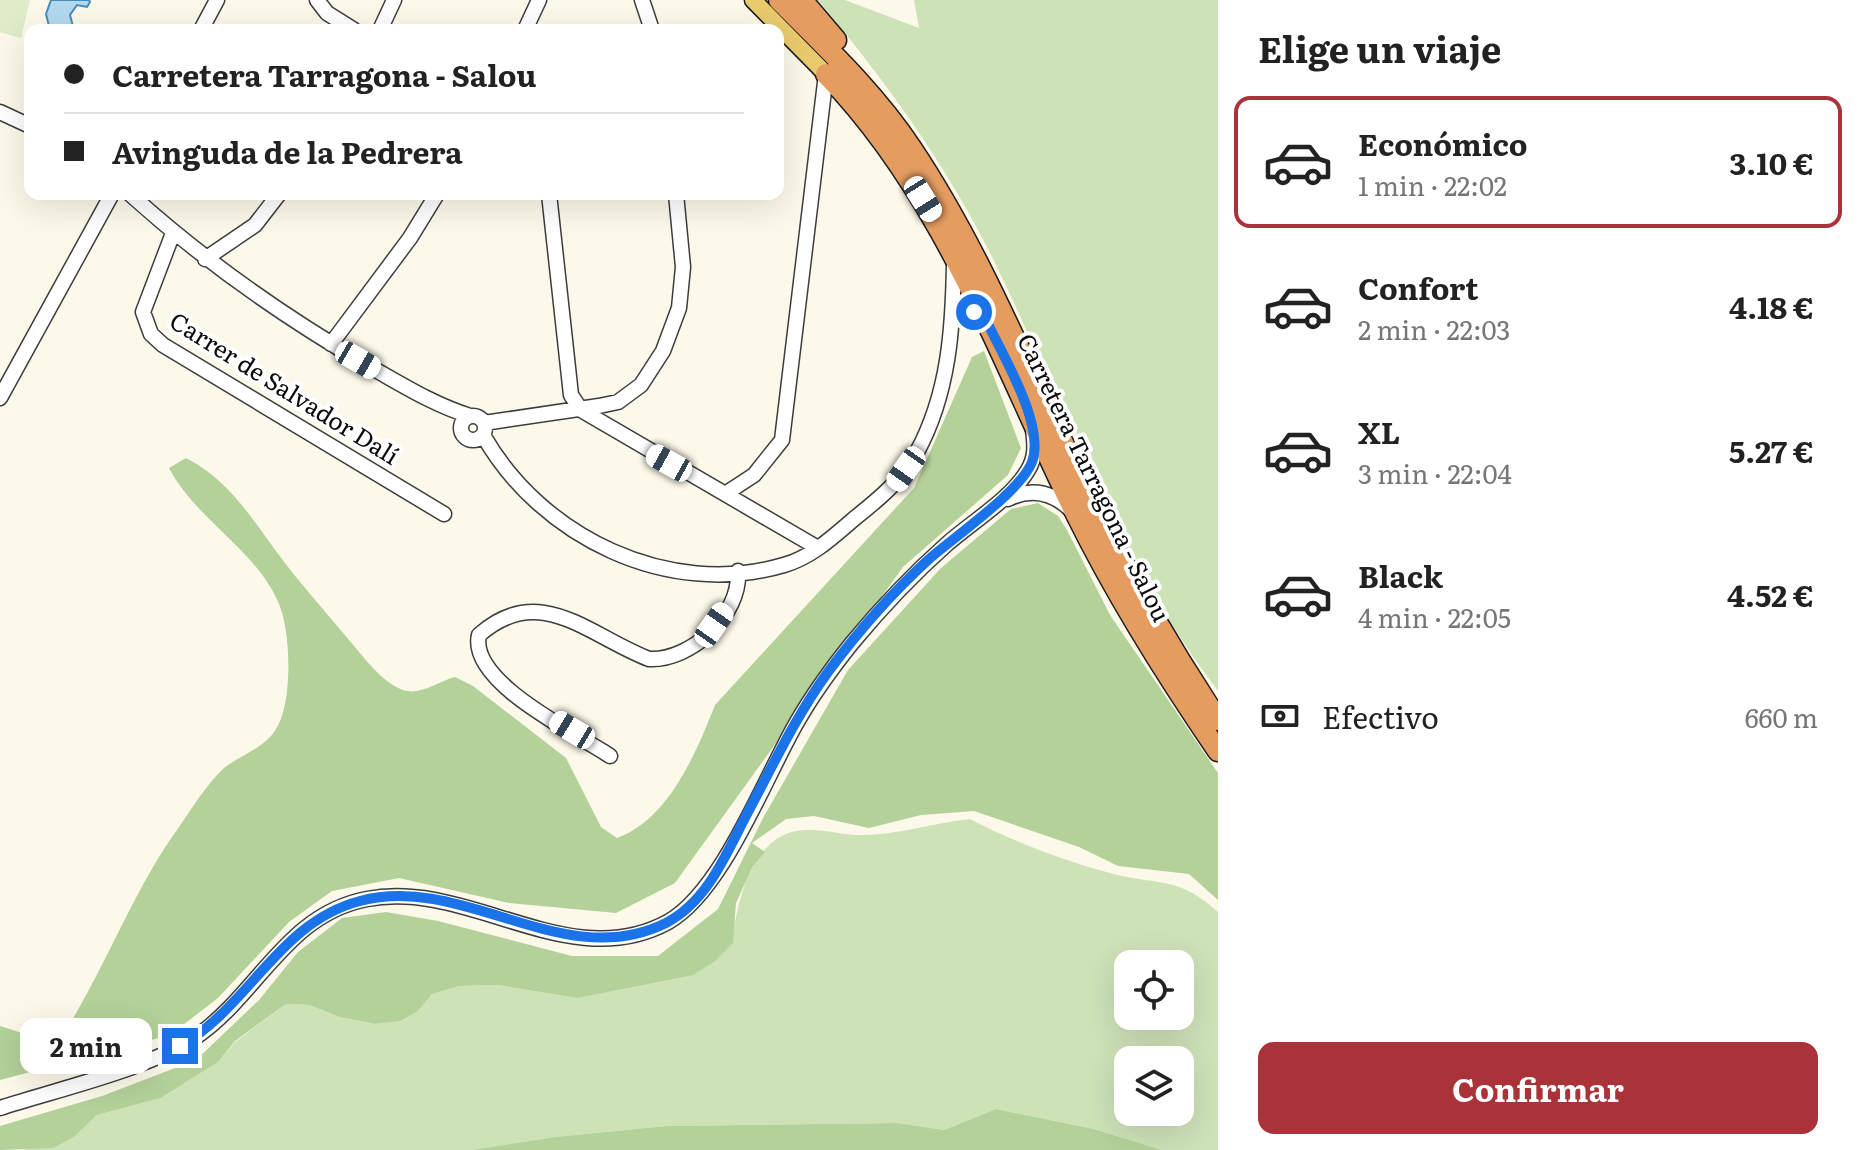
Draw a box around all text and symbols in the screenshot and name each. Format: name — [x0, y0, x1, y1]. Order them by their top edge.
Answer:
text: Elige un viaje — [1258, 21, 1501, 74]
text: Carretera Tarragona - Salou — [112, 52, 537, 96]
text: Económico — [1358, 121, 1527, 165]
icon: car — [1262, 126, 1334, 198]
text: Avinguda de la Pedrera — [112, 129, 463, 173]
text: 3.10 € — [1730, 140, 1814, 184]
text: 1 min · 22:02 — [1358, 165, 1507, 204]
car — [900, 172, 946, 226]
text: Confort — [1358, 265, 1479, 309]
icon: car — [1262, 270, 1334, 342]
text: 4.18 € — [1729, 284, 1814, 328]
route start — [956, 294, 992, 330]
street label: Carrer de Salvador Dalí — [164, 302, 407, 472]
text: 2 min · 22:03 — [1358, 309, 1510, 348]
street label: Carretera Tarragona - Salou — [1010, 327, 1180, 627]
car — [331, 338, 385, 382]
text: XL — [1358, 409, 1400, 453]
icon: car — [1262, 414, 1334, 486]
text: 5.27 € — [1729, 428, 1814, 472]
car — [642, 441, 696, 485]
car — [882, 442, 930, 496]
text: 3 min · 22:04 — [1358, 453, 1512, 492]
text: Black — [1358, 553, 1443, 597]
icon: car — [1262, 558, 1334, 630]
text: 4.52 € — [1727, 572, 1814, 616]
text: 4 min · 22:05 — [1358, 597, 1511, 636]
car — [690, 598, 738, 652]
icon: cash — [1258, 694, 1302, 738]
text: Efectivo — [1322, 694, 1439, 738]
text: 660 m — [1745, 697, 1818, 736]
car — [545, 707, 599, 753]
map controls — [1114, 950, 1194, 1126]
button: locate — [1114, 950, 1194, 1030]
callout: 2 min — [20, 1018, 152, 1074]
text: 2 min — [50, 1026, 122, 1065]
route end — [162, 1028, 198, 1064]
button: Confirmar — [1258, 1042, 1818, 1134]
button: layers — [1114, 1046, 1194, 1126]

